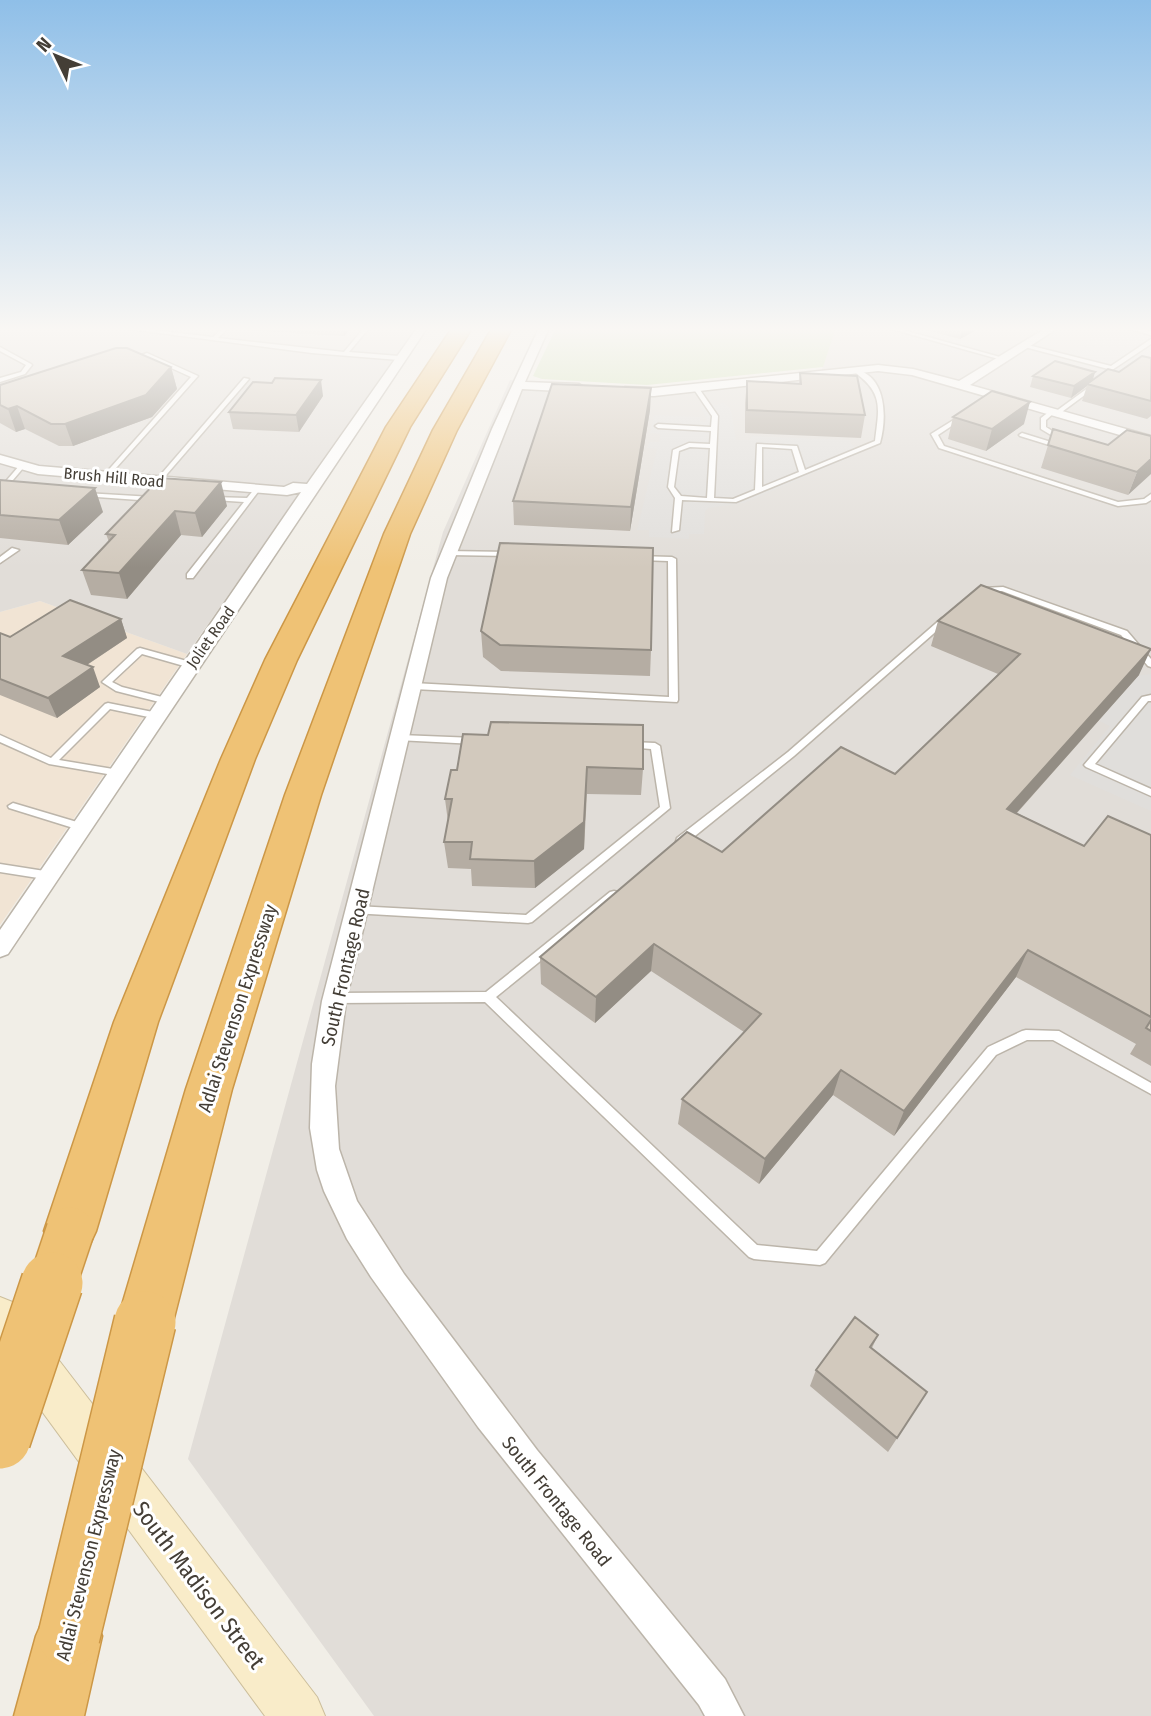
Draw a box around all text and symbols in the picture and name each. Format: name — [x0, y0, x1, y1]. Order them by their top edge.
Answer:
north arrow — [21, 21, 91, 91]
text: N — [32, 33, 56, 57]
street label: Brush Hill Road — [63, 464, 165, 491]
street label: Joliet Road — [182, 603, 239, 672]
street label: South Frontage Road — [316, 886, 375, 1048]
street label: Adlai Stevenson Expressway — [193, 901, 282, 1115]
street label: South Frontage Road — [497, 1432, 616, 1571]
street label: Adlai Stevenson Expressway — [51, 1447, 126, 1663]
street label: South Madison Street — [127, 1496, 271, 1675]

